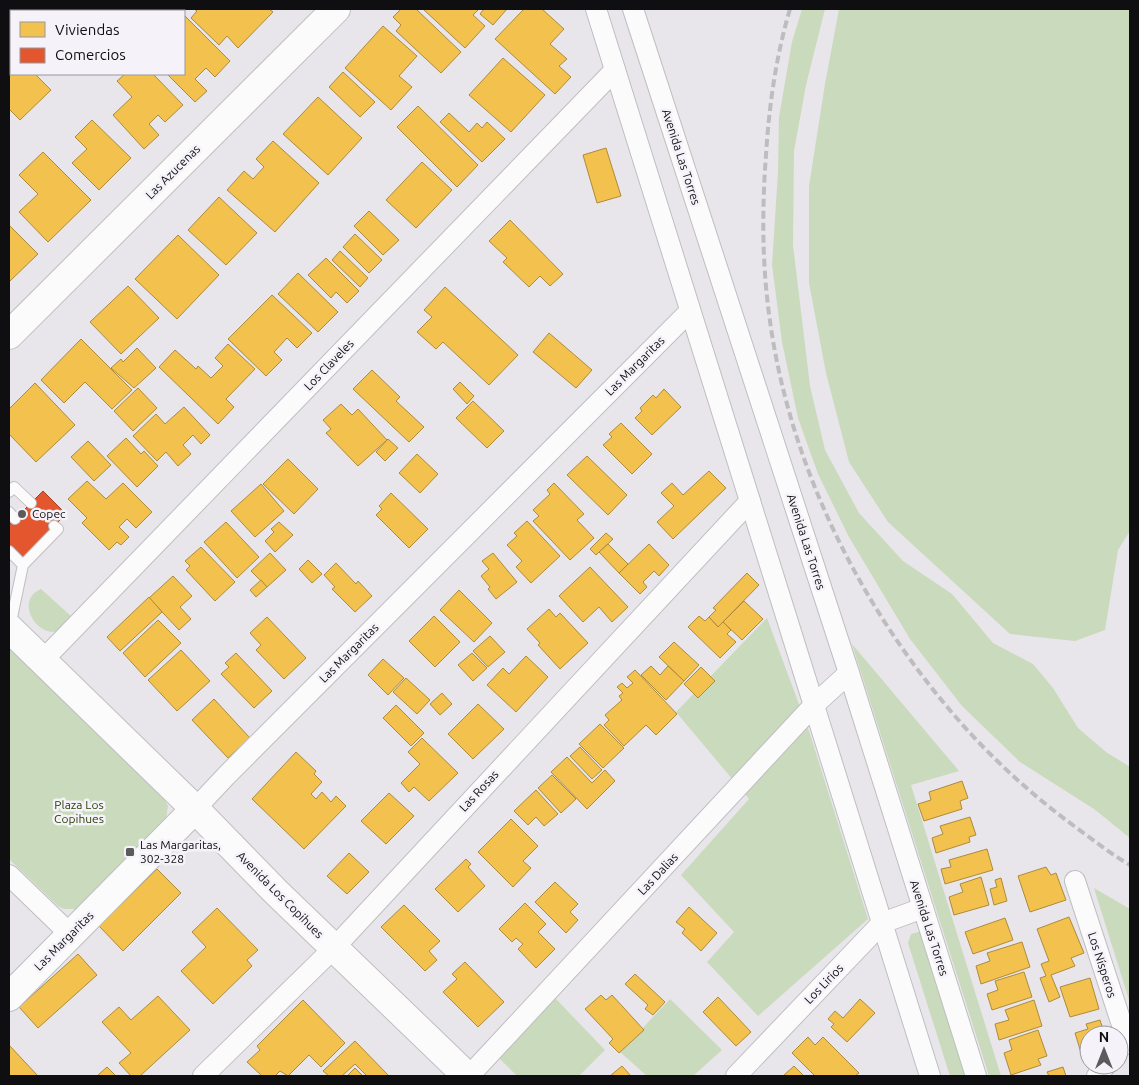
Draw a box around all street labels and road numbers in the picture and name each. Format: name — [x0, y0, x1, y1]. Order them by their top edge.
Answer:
street label: Avenida Las Torres — [660, 107, 703, 206]
street label: Las Azucenas — [143, 142, 202, 201]
street label: Las Margaritas — [602, 333, 667, 398]
street label: Los Claveles — [301, 337, 356, 393]
street label: Avenida Las Torres — [785, 492, 828, 591]
street label: Las Margaritas — [316, 620, 381, 685]
street label: Las Rosas — [456, 767, 501, 814]
street label: Avenida Los Copihues — [234, 849, 326, 941]
street label: Las Dalias — [635, 850, 680, 897]
street label: Avenida Las Torres — [908, 878, 951, 977]
street label: Las Margaritas — [31, 908, 96, 973]
street label: Los Nísperos — [1086, 930, 1119, 999]
street label: Los Lirios — [802, 961, 846, 1006]

